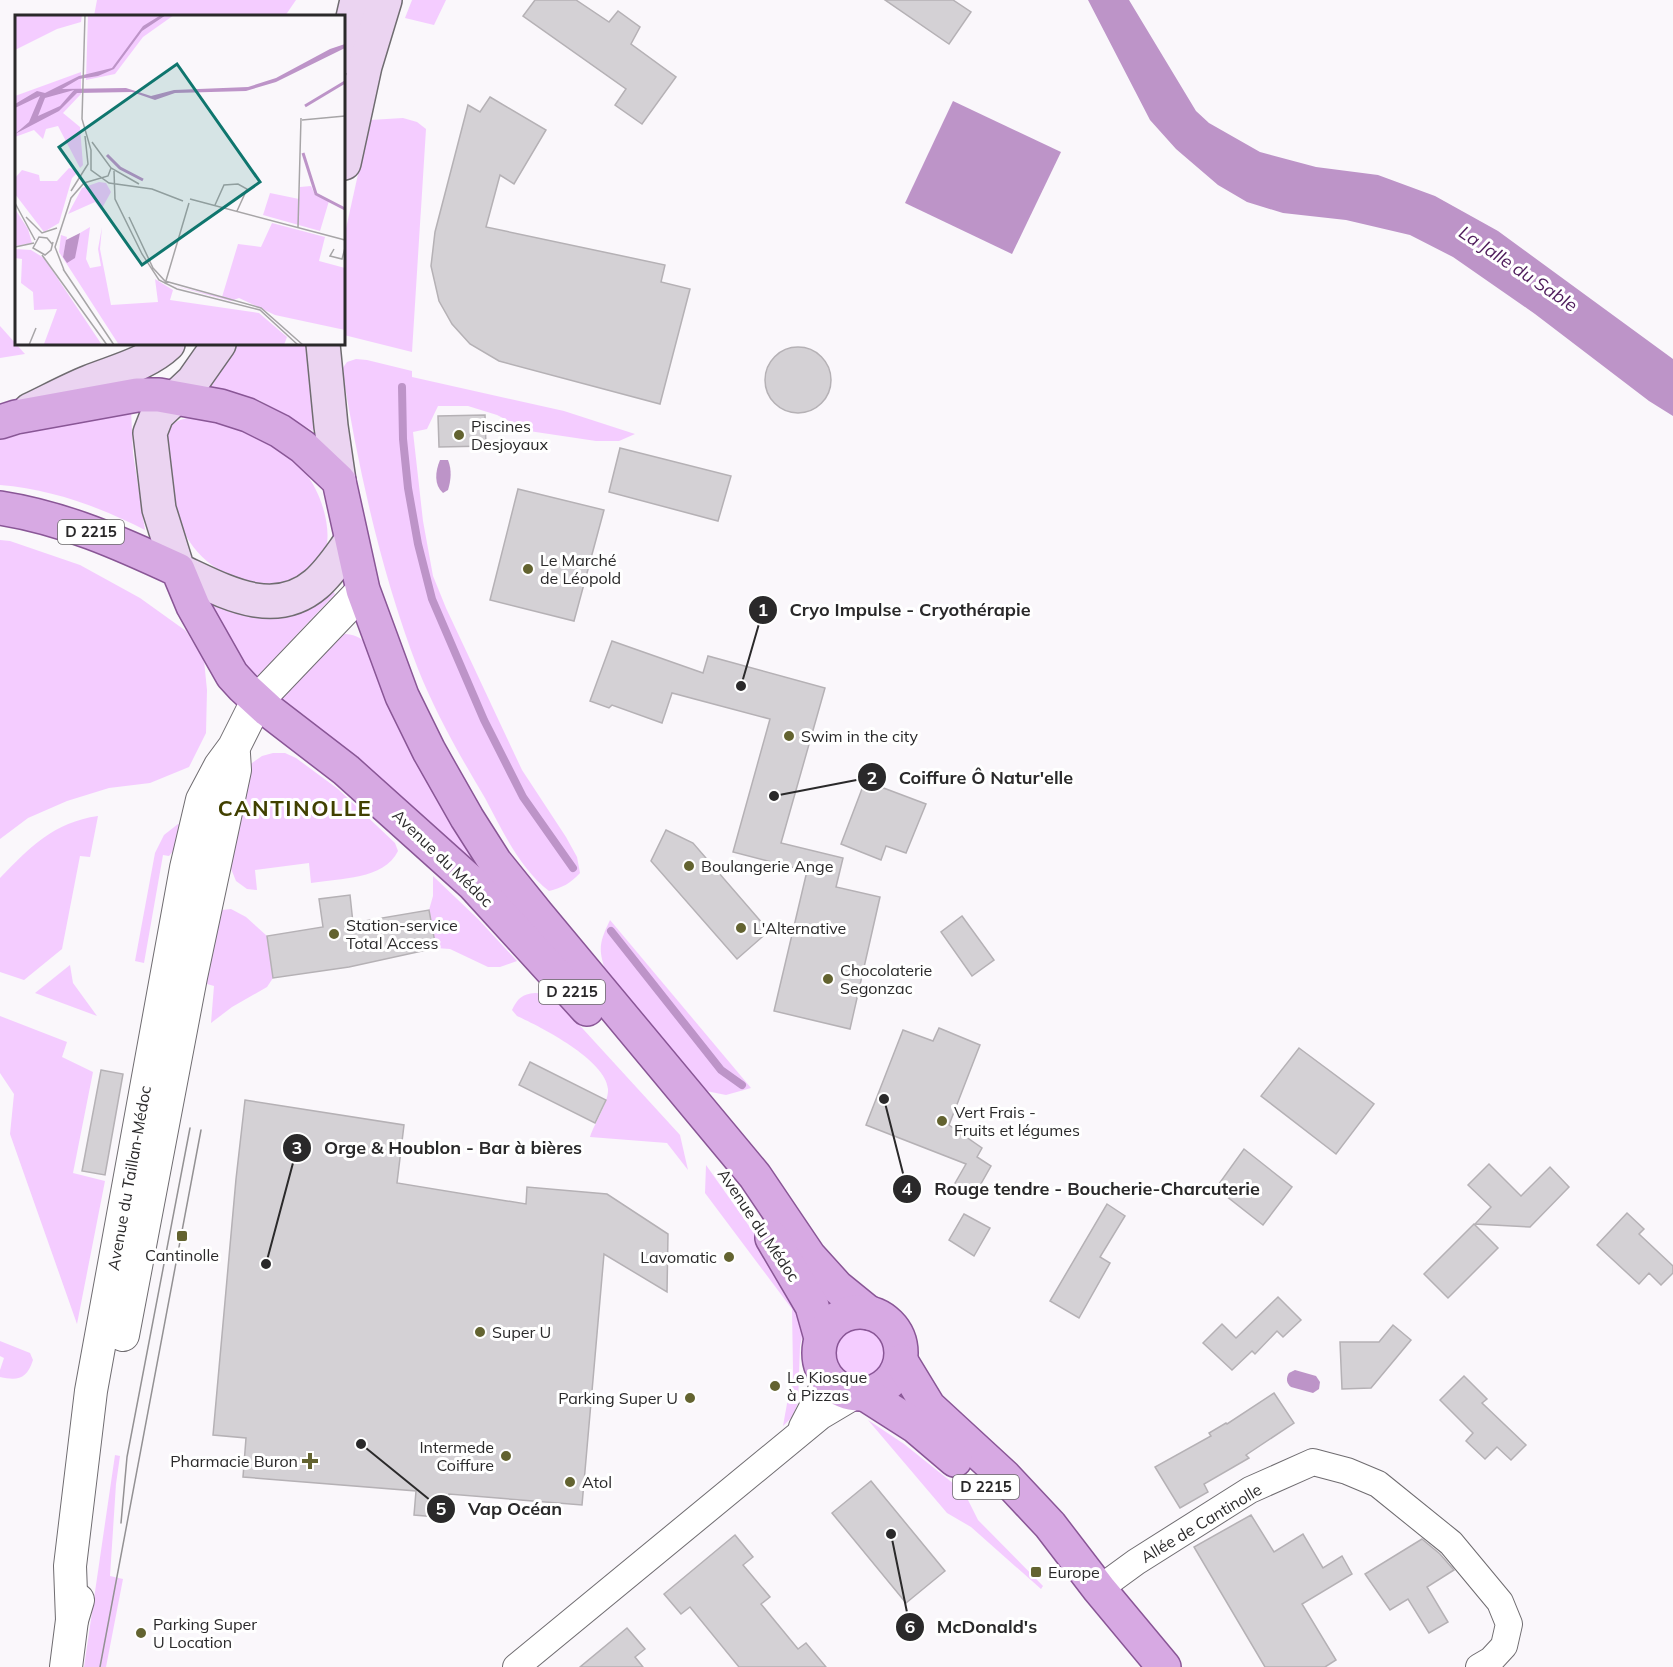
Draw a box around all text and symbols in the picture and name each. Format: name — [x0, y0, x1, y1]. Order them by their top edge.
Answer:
inset map — [15, 15, 345, 345]
water label: La Jalle du Sable — [1455, 221, 1582, 317]
place label: Piscines Desjoyaux — [471, 416, 549, 454]
marker: Piscines Desjoyaux — [452, 428, 466, 442]
road number: D 2215 — [58, 520, 124, 544]
place label: Le Marché de Léopold — [540, 550, 621, 588]
marker: Le Marché de Léopold — [521, 562, 535, 576]
callout: Cryo Impulse - Cryothérapie — [748, 592, 1043, 628]
text: 1 — [758, 598, 768, 621]
text: Cryo Impulse - Cryothérapie — [789, 598, 1031, 621]
place label: Swim in the city — [801, 726, 918, 746]
marker: Swim in the city — [782, 729, 796, 743]
callout: Coiffure Ô Natur'elle — [857, 759, 1086, 795]
text: 2 — [867, 766, 877, 789]
text: Coiffure Ô Natur'elle — [899, 766, 1073, 789]
district label: CANTINOLLE — [218, 794, 372, 822]
street label: Avenue du Médoc — [389, 805, 497, 911]
place label: Boulangerie Ange — [701, 856, 833, 876]
marker: Boulangerie Ange — [682, 859, 696, 873]
place label: Station-service Total Access — [346, 915, 458, 953]
place label: L'Alternative — [753, 918, 846, 938]
marker: L'Alternative — [734, 921, 748, 935]
marker: Station-service Total Access — [327, 927, 341, 941]
place label: Chocolaterie Segonzac — [840, 960, 932, 998]
marker: Chocolaterie Segonzac — [821, 972, 835, 986]
road number: D 2215 — [539, 980, 605, 1004]
street label: Avenue du Taillan-Médoc — [103, 1084, 155, 1272]
place label: Vert Frais - Fruits et légumes — [954, 1102, 1080, 1140]
marker: Vert Frais - Fruits et légumes — [935, 1114, 949, 1128]
callout: Orge & Houblon - Bar à bières — [282, 1130, 594, 1166]
text: 3 — [292, 1136, 302, 1159]
text: Orge & Houblon - Bar à bières — [324, 1136, 582, 1159]
street label: Avenue du Médoc — [714, 1165, 804, 1285]
callout: Rouge tendre - Boucherie-Charcuterie — [892, 1171, 1272, 1207]
text: 4 — [902, 1177, 913, 1200]
text: Rouge tendre - Boucherie-Charcuterie — [934, 1177, 1260, 1200]
marker: Cantinolle — [175, 1229, 189, 1243]
place label: Cantinolle — [145, 1245, 219, 1265]
place label: Lavomatic — [640, 1247, 717, 1267]
marker: Lavomatic — [722, 1250, 736, 1264]
place label: Super U — [492, 1322, 551, 1342]
marker: Super U — [473, 1325, 487, 1339]
place label: Le Kiosque à Pizzas — [787, 1367, 867, 1405]
marker: Le Kiosque à Pizzas — [768, 1379, 782, 1393]
place label: Parking Super U — [558, 1388, 678, 1408]
marker: Parking Super U — [683, 1391, 697, 1405]
place label: Intermede Coiffure — [419, 1437, 494, 1475]
marker: Intermede Coiffure — [499, 1449, 513, 1463]
place label: Pharmacie Buron — [170, 1451, 298, 1471]
marker: Pharmacie Buron — [303, 1454, 317, 1468]
place label: Atol — [582, 1472, 612, 1492]
marker: Atol — [563, 1475, 577, 1489]
road number: D 2215 — [953, 1475, 1019, 1499]
street label: Allée de Cantinolle — [1137, 1479, 1265, 1567]
callout: Vap Océan — [426, 1491, 574, 1527]
text: 5 — [436, 1497, 447, 1520]
text: Vap Océan — [467, 1497, 562, 1520]
place label: Europe — [1048, 1562, 1100, 1582]
marker: Europe — [1029, 1565, 1043, 1579]
callout: McDonald's — [895, 1609, 1049, 1645]
place label: Parking Super U Location — [153, 1614, 257, 1652]
text: 6 — [905, 1615, 916, 1638]
text: McDonald's — [937, 1615, 1037, 1638]
marker: Parking Super U Location — [134, 1626, 148, 1640]

